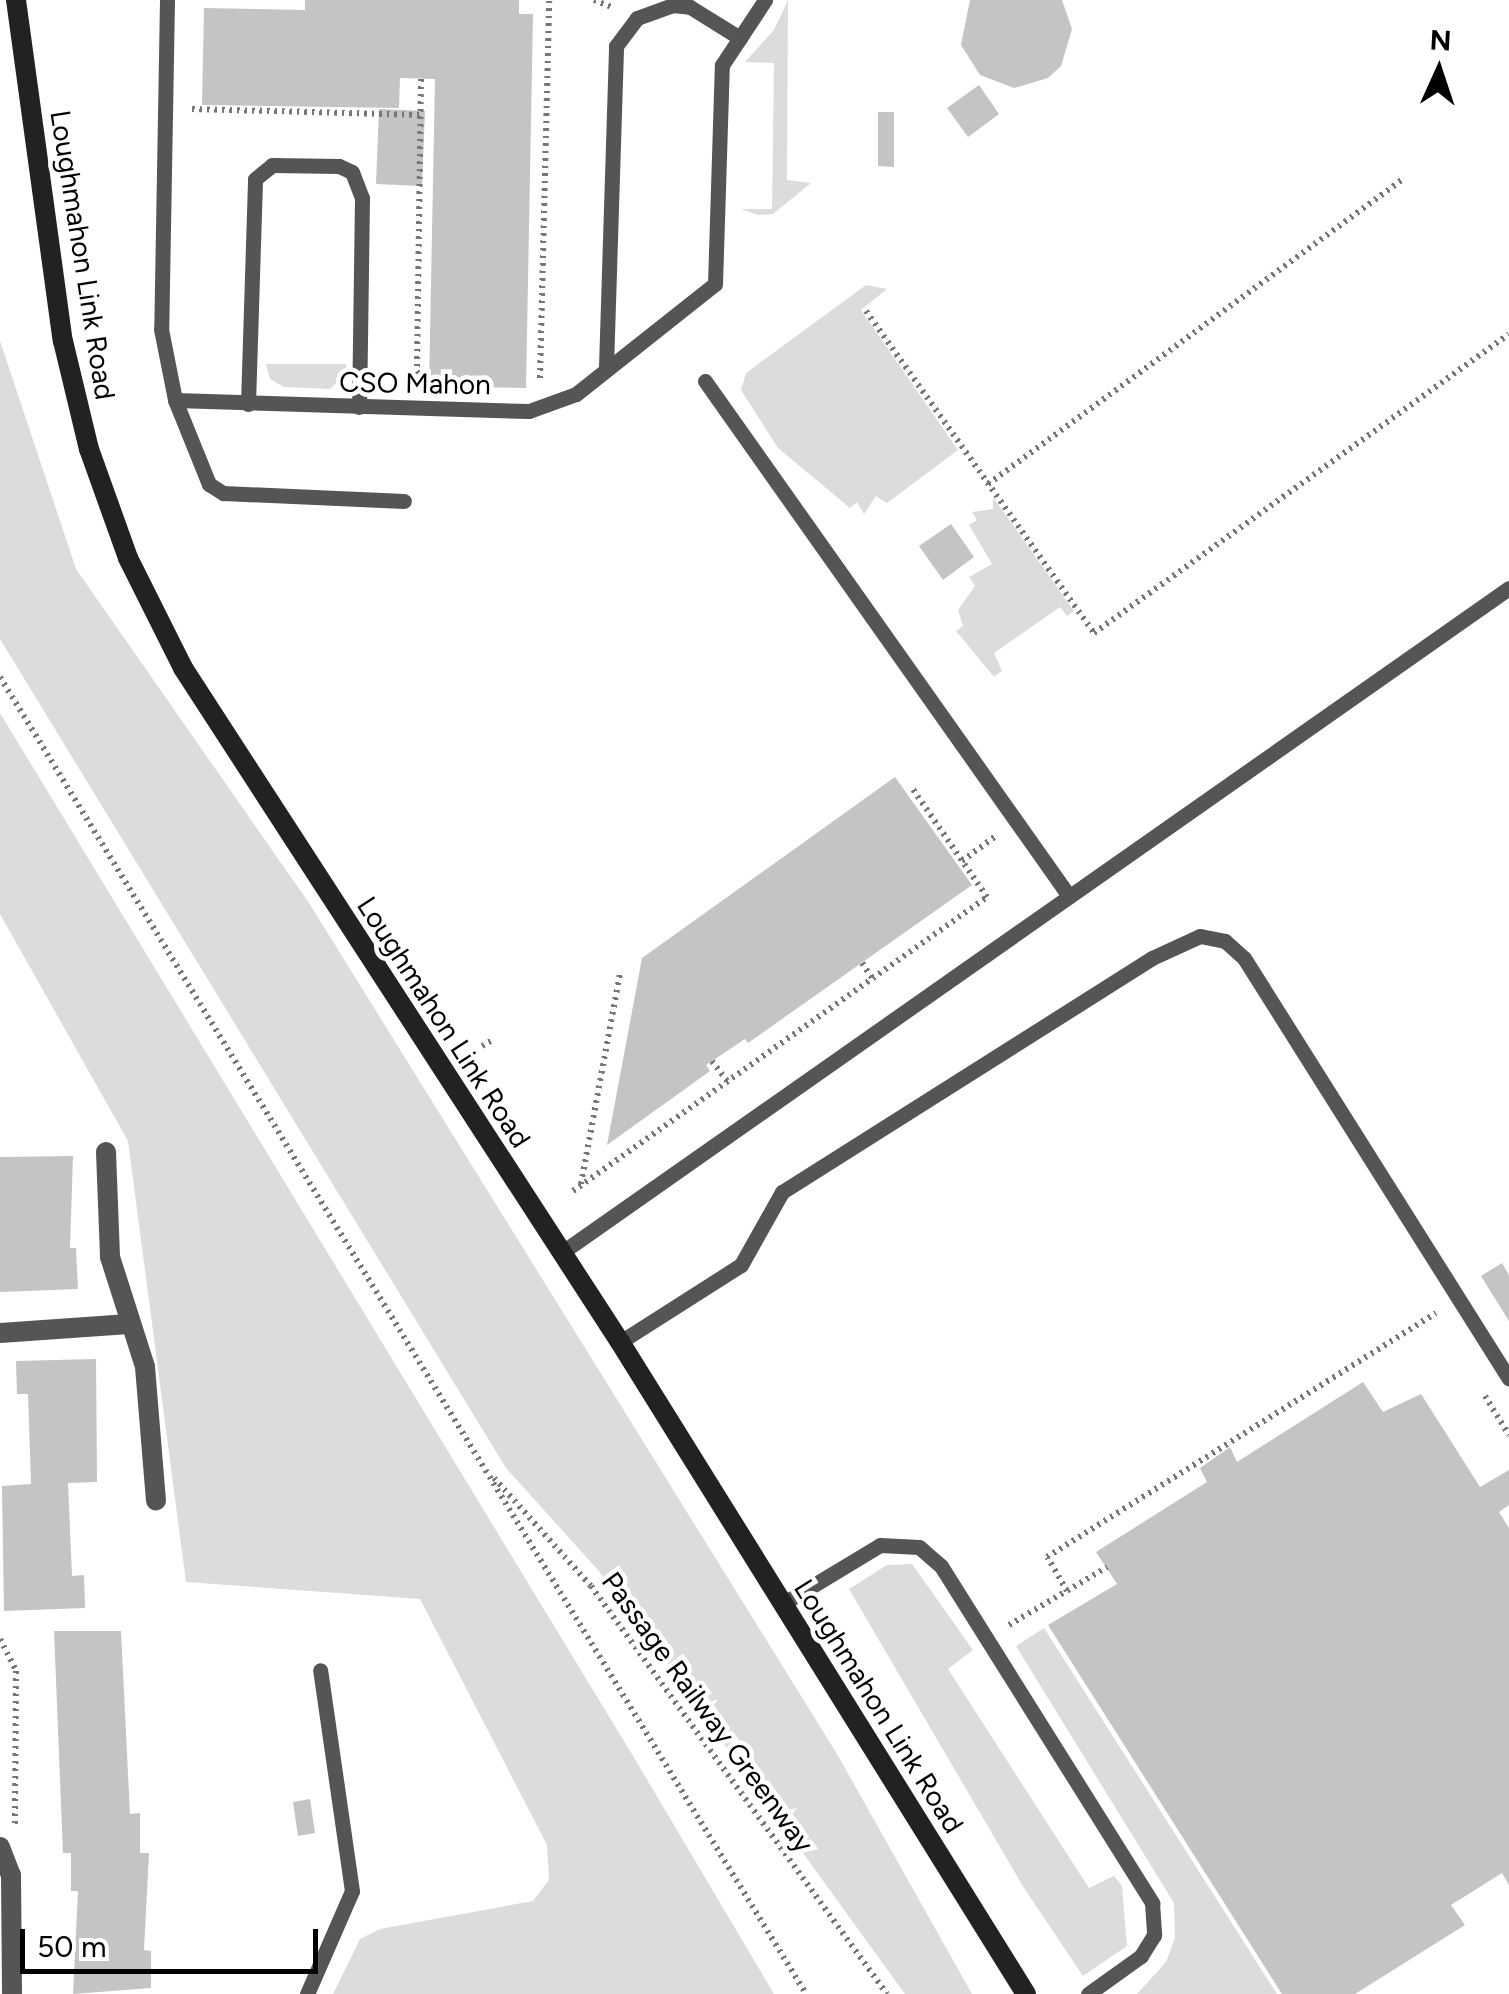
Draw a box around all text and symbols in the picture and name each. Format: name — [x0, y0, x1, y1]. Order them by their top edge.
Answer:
north arrow — [1389, 20, 1489, 120]
text: N — [1429, 22, 1452, 58]
street label: Loughmahon Link Road — [44, 108, 122, 402]
street label: CSO Mahon — [339, 365, 491, 401]
street label: Loughmahon Link Road — [350, 890, 538, 1154]
street label: Passage Railway Greenway — [595, 1565, 821, 1859]
street label: Loughmahon Link Road — [787, 1573, 971, 1839]
scale bar — [25, 1909, 322, 1971]
text: 50 m — [37, 1928, 106, 1965]

